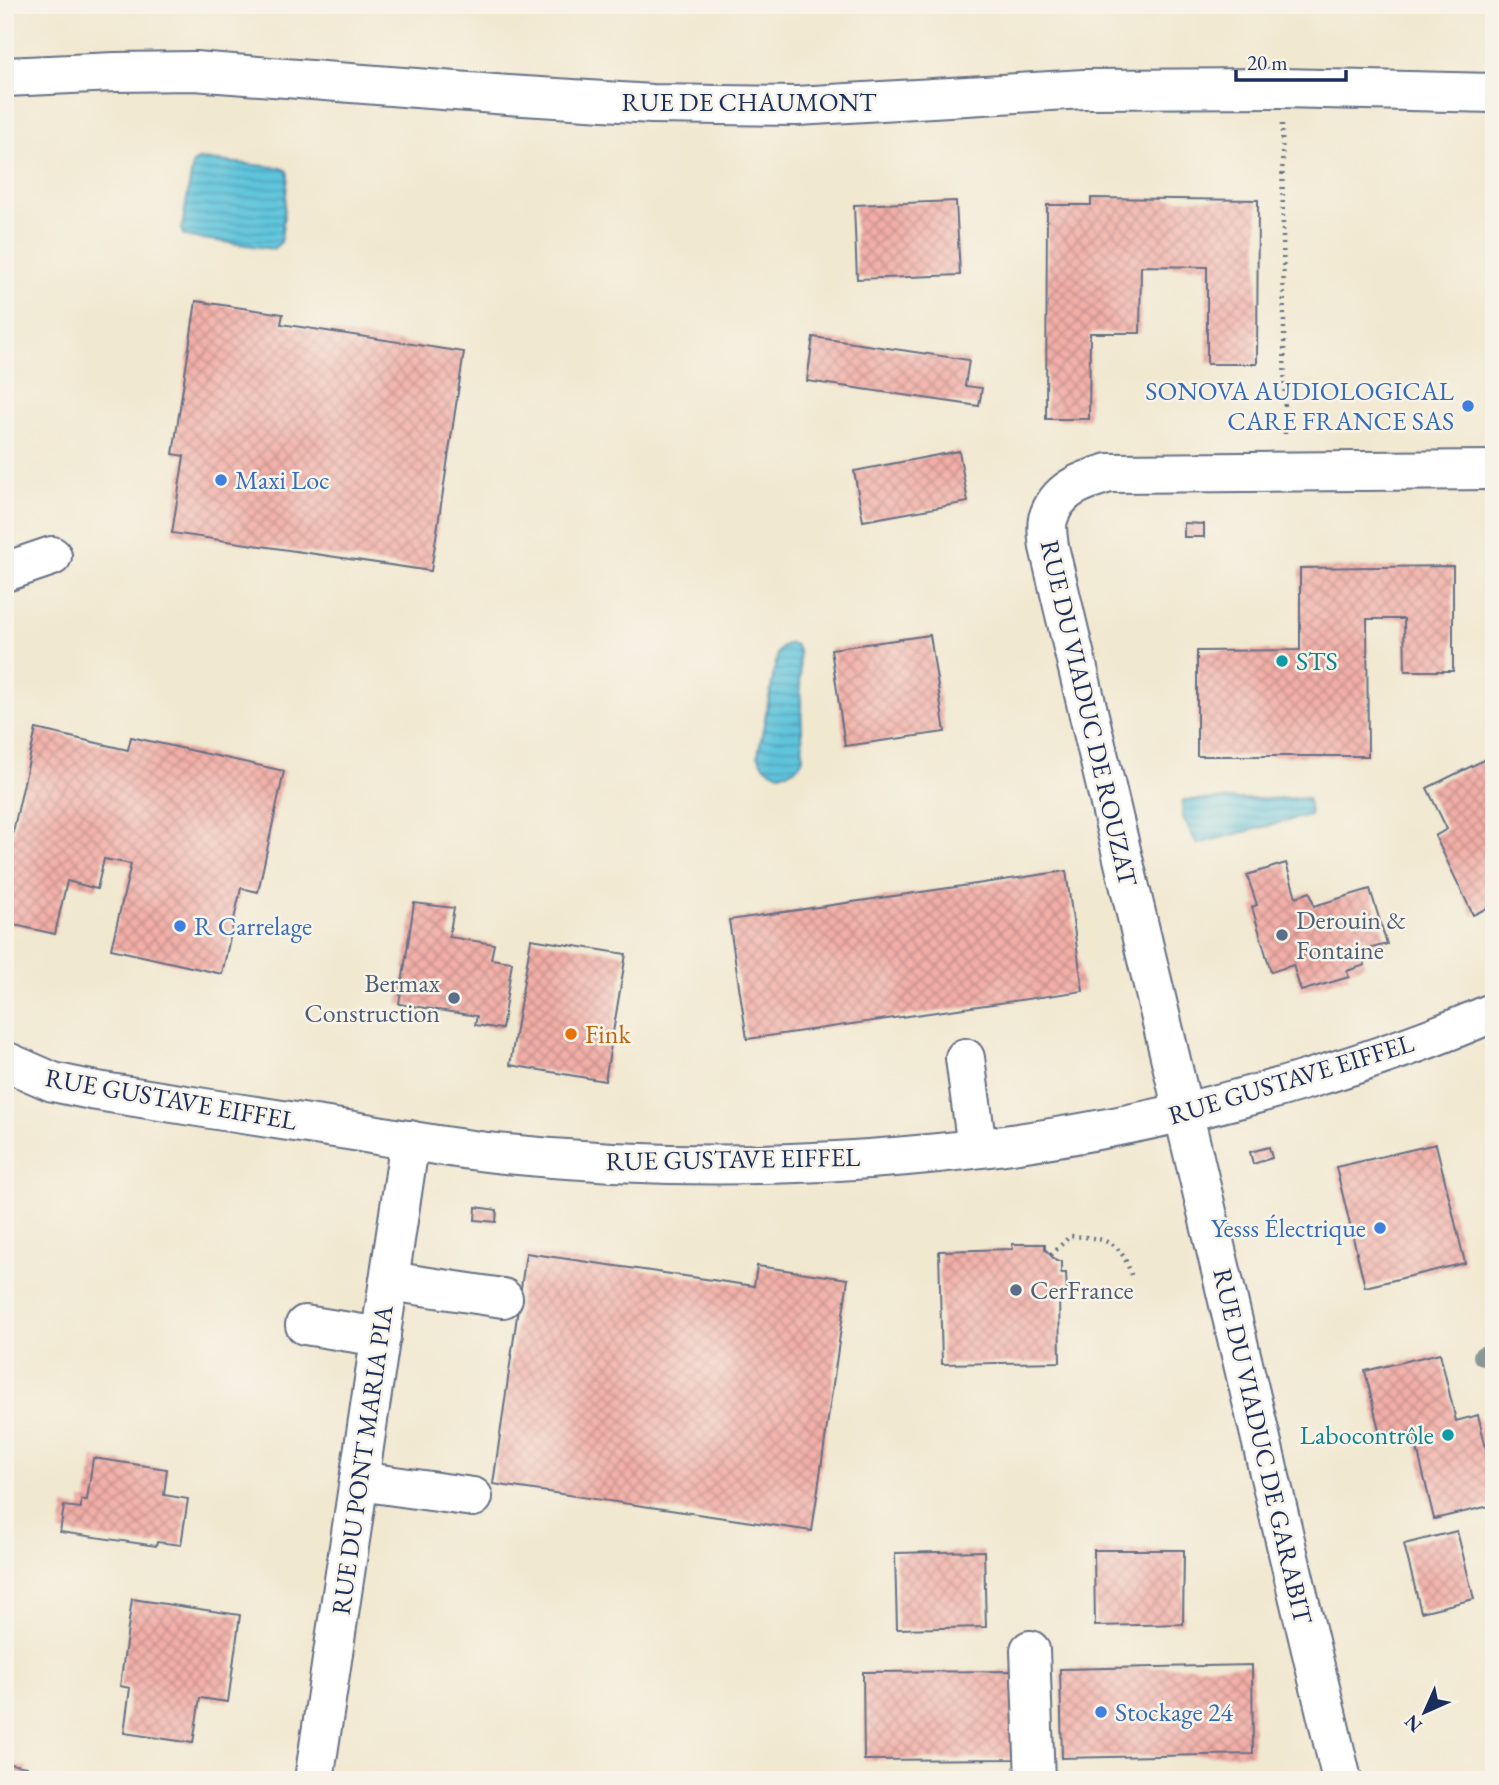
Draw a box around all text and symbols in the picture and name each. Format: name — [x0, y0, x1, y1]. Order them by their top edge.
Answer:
scale bar — [1236, 38, 1347, 82]
text: 20 m — [1247, 49, 1288, 76]
street label: RUE DE CHAUMONT — [621, 85, 877, 119]
place label: SONOVA AUDIOLOGICAL CARE FRANCE SAS — [1145, 374, 1454, 438]
marker: SONOVA AUDIOLOGICAL CARE FRANCE SAS — [1460, 398, 1476, 414]
place label: Maxi Loc — [235, 463, 330, 497]
marker: Maxi Loc — [213, 472, 229, 488]
street label: RUE DU VIADUC DE ROUZAT — [1033, 537, 1146, 890]
place label: STS — [1296, 644, 1338, 678]
marker: STS — [1274, 653, 1290, 669]
place label: Derouin & Fontaine — [1296, 903, 1406, 967]
place label: R Carrelage — [194, 909, 312, 943]
marker: R Carrelage — [172, 918, 188, 934]
marker: Derouin & Fontaine — [1274, 927, 1290, 943]
place label: Bermax Construction — [304, 966, 441, 1030]
marker: Bermax Construction — [446, 990, 462, 1006]
place label: Fink — [585, 1017, 631, 1051]
marker: Fink — [563, 1026, 579, 1042]
street label: RUE GUSTAVE EIFFEL — [1164, 1026, 1418, 1132]
street label: RUE GUSTAVE EIFFEL — [43, 1060, 299, 1138]
street label: RUE GUSTAVE EIFFEL — [605, 1140, 861, 1178]
place label: Yesss Électrique — [1211, 1211, 1366, 1245]
marker: Yesss Électrique — [1372, 1220, 1388, 1236]
street label: RUE DU VIADUC DE GARABIT — [1206, 1265, 1321, 1628]
place label: CerFrance — [1030, 1273, 1134, 1307]
marker: CerFrance — [1008, 1282, 1024, 1298]
street label: RUE DU PONT MARIA PIA — [323, 1302, 401, 1617]
place label: Labocontrôle — [1300, 1418, 1434, 1452]
marker: Labocontrôle — [1440, 1427, 1456, 1443]
north arrow — [1390, 1676, 1460, 1746]
place label: Stockage 24 — [1115, 1695, 1233, 1729]
marker: Stockage 24 — [1093, 1704, 1109, 1720]
text: N — [1399, 1709, 1428, 1738]

